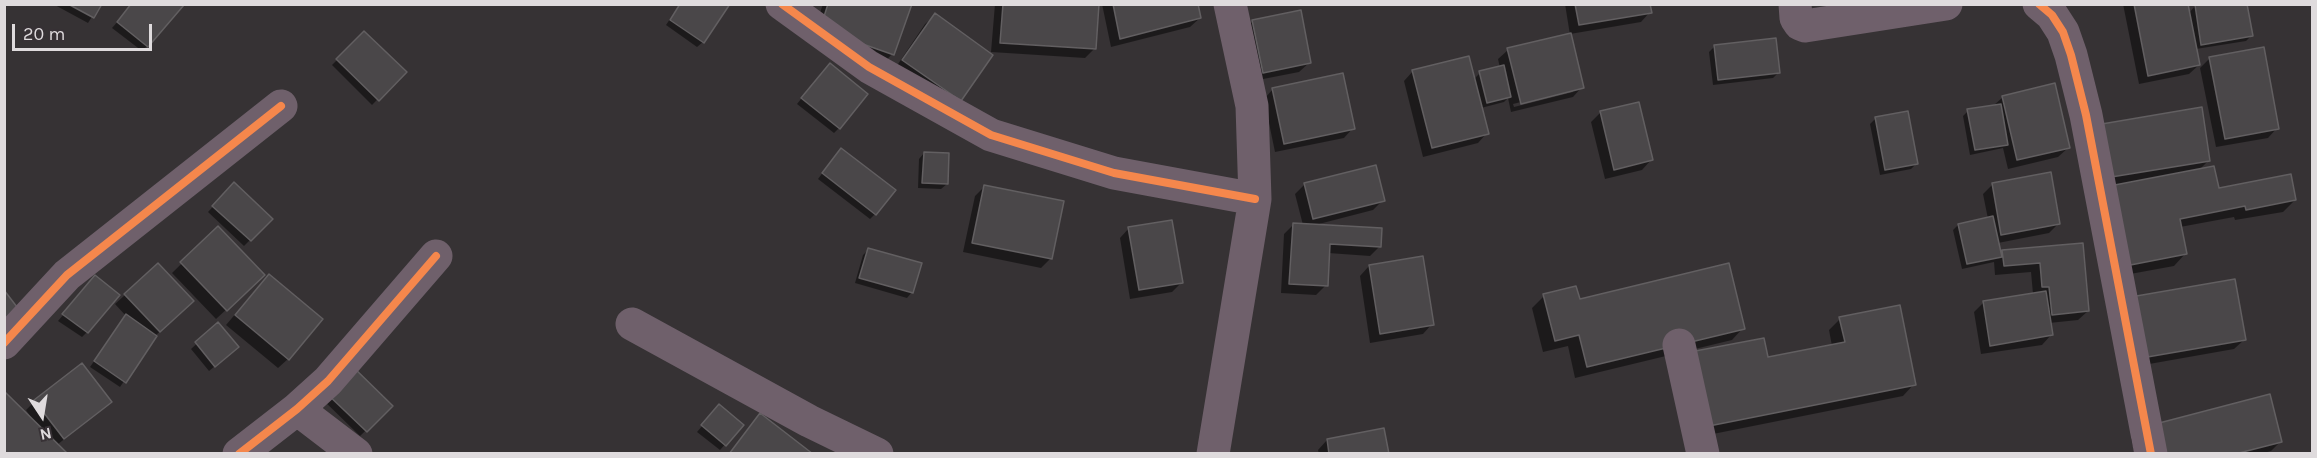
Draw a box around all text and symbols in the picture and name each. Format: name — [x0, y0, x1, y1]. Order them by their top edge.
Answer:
scale bar — [15, 12, 154, 50]
text: 20 m — [23, 23, 65, 45]
north arrow — [12, 386, 72, 446]
text: N — [38, 424, 53, 445]

